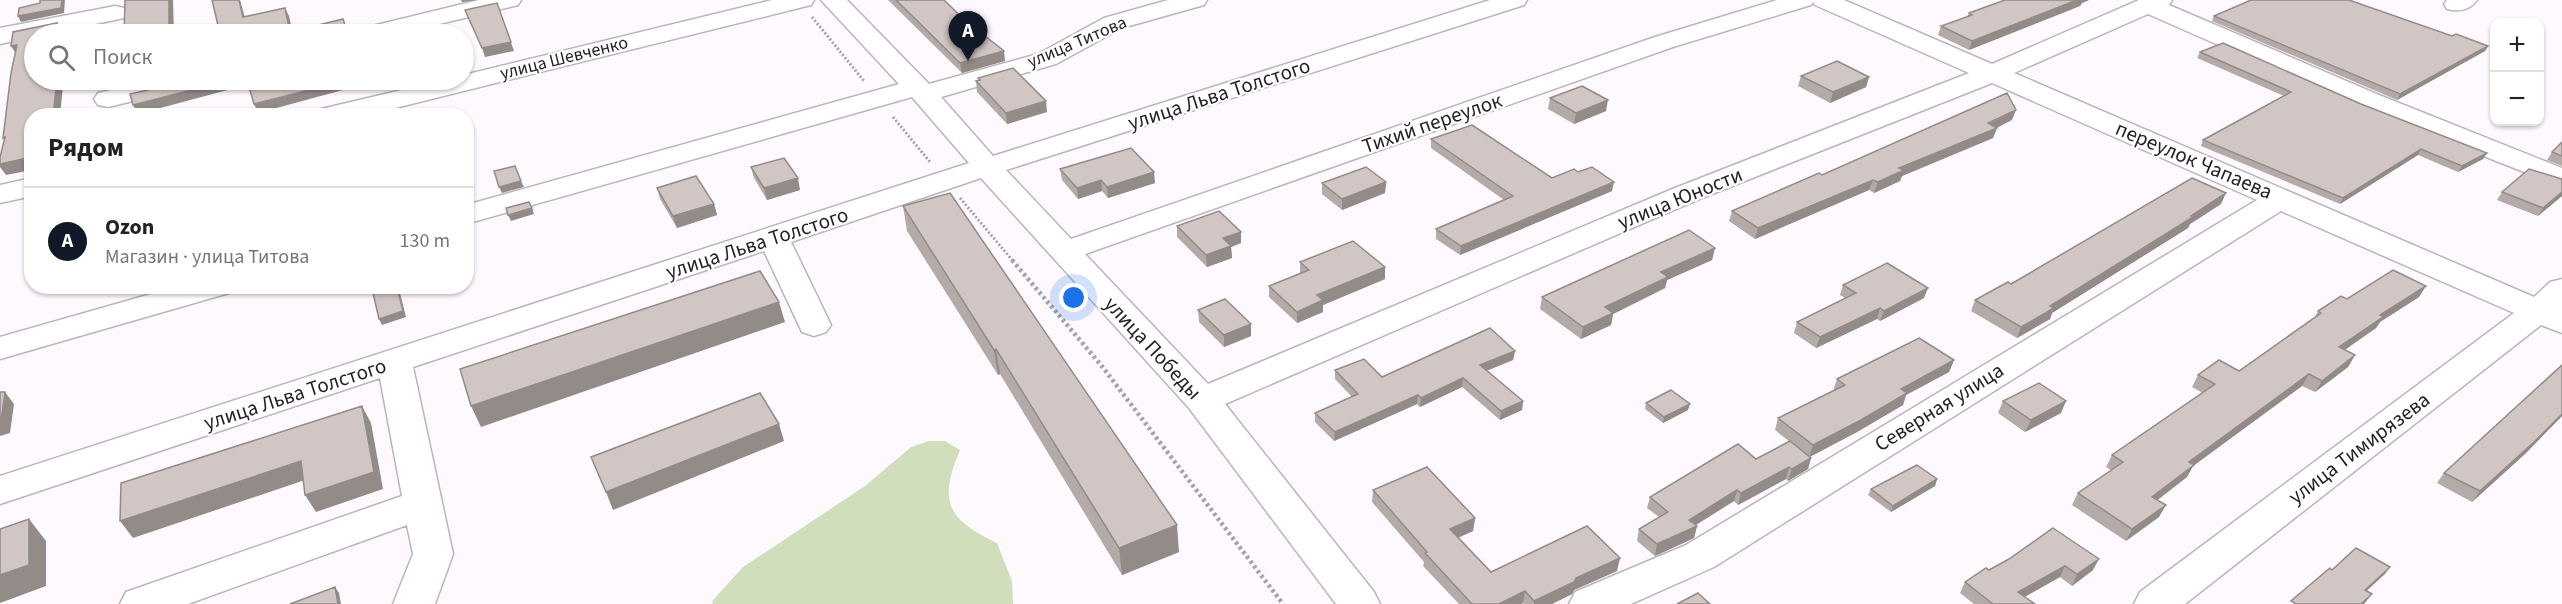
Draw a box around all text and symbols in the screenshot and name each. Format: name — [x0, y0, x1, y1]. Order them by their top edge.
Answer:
street label: улица Титова — [1023, 10, 1131, 74]
pin: A — [948, 11, 988, 61]
map controls — [2490, 18, 2544, 126]
button: + — [2490, 18, 2544, 72]
search box — [24, 24, 474, 90]
street label: улица Шевченко — [497, 30, 631, 86]
icon: search — [45, 41, 78, 74]
text: Поиск — [93, 41, 152, 73]
street label: улица Льва Толстого — [1124, 50, 1314, 138]
button: − — [2490, 72, 2544, 126]
street label: Тихий переулок — [1358, 85, 1507, 161]
street label: переулок Чапаева — [2111, 113, 2277, 207]
text: Рядом — [48, 129, 124, 166]
street label: улица Юности — [1613, 159, 1747, 237]
street label: улица Льва Толстого — [662, 199, 852, 287]
text: Ozon — [105, 211, 154, 243]
text: A — [62, 227, 73, 255]
text: 130 m — [400, 227, 450, 255]
text: Магазин · улица Титова — [105, 243, 309, 271]
your location — [1059, 283, 1088, 312]
street label: улица Победы — [1097, 290, 1209, 406]
street label: улица Льва Толстого — [200, 350, 390, 438]
street label: Северная улица — [1868, 355, 2010, 459]
street label: улица Тимирязева — [2282, 385, 2436, 511]

